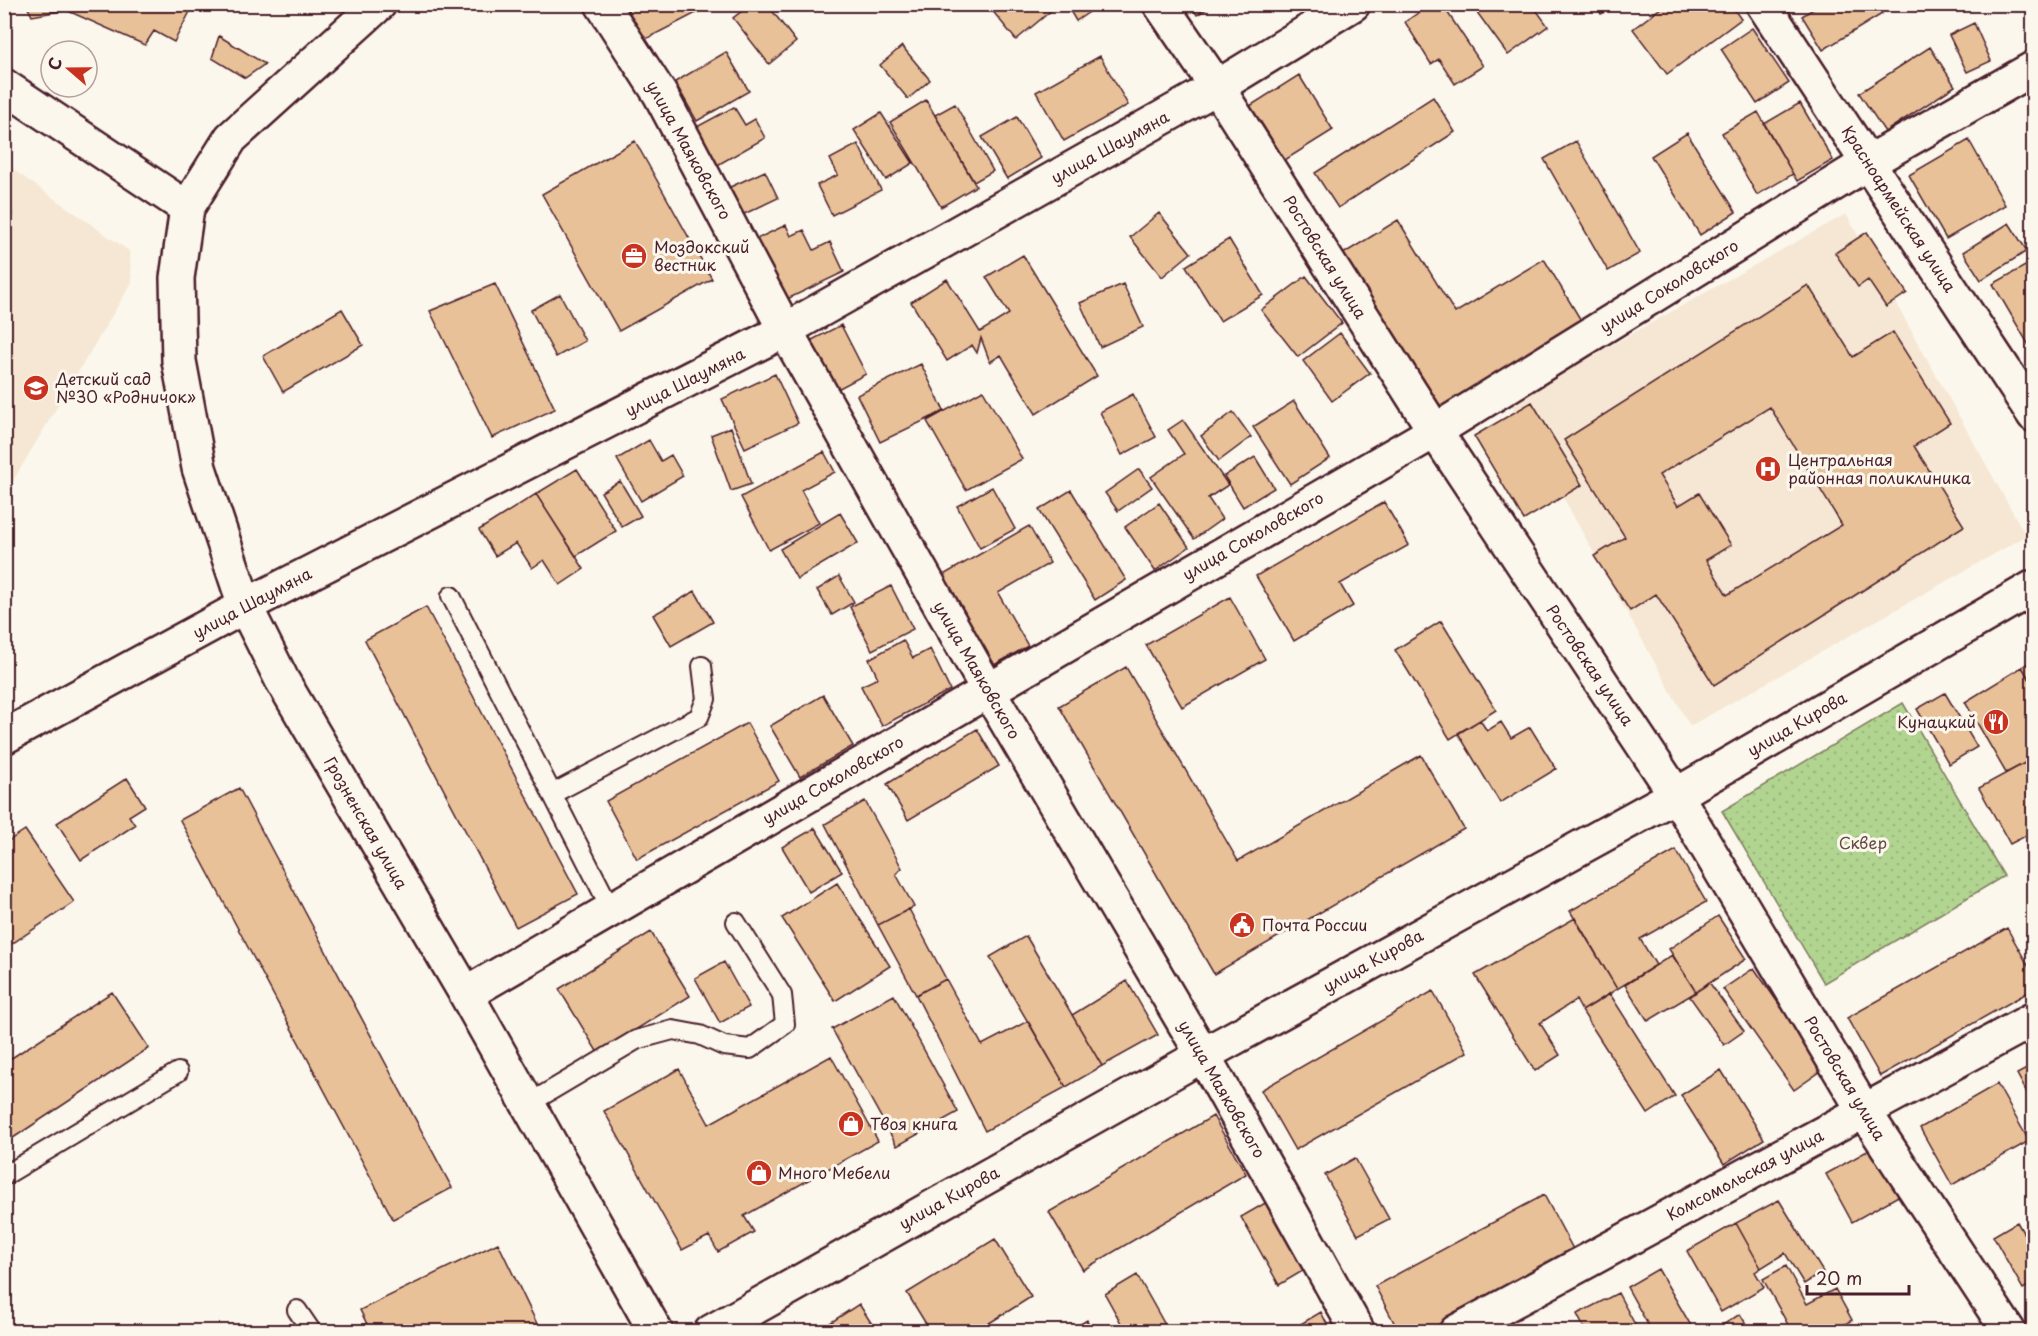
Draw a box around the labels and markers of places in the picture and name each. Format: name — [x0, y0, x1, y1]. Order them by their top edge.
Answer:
place label: Моздокский вестник — [654, 234, 750, 276]
office icon: Моздокский вестник — [619, 241, 649, 271]
place label: Детский сад №30 «Родничок» — [55, 366, 196, 408]
school or university icon: Детский сад №30 «Родничок» — [21, 373, 51, 403]
place label: Центральная районная поликлиника — [1788, 447, 1971, 489]
hospital icon: Центральная районная поликлиника — [1753, 454, 1783, 484]
restaurant icon: Кунацкий — [1981, 707, 2011, 737]
place label: Кунацкий — [1897, 709, 1976, 733]
public building icon: Почта России — [1227, 910, 1257, 940]
place label: Почта России — [1262, 912, 1367, 936]
shop icon: Твоя книга — [836, 1109, 866, 1139]
place label: Твоя книга — [870, 1111, 958, 1135]
shop icon: Много Мебели — [744, 1158, 774, 1188]
place label: Много Мебели — [778, 1160, 890, 1184]

